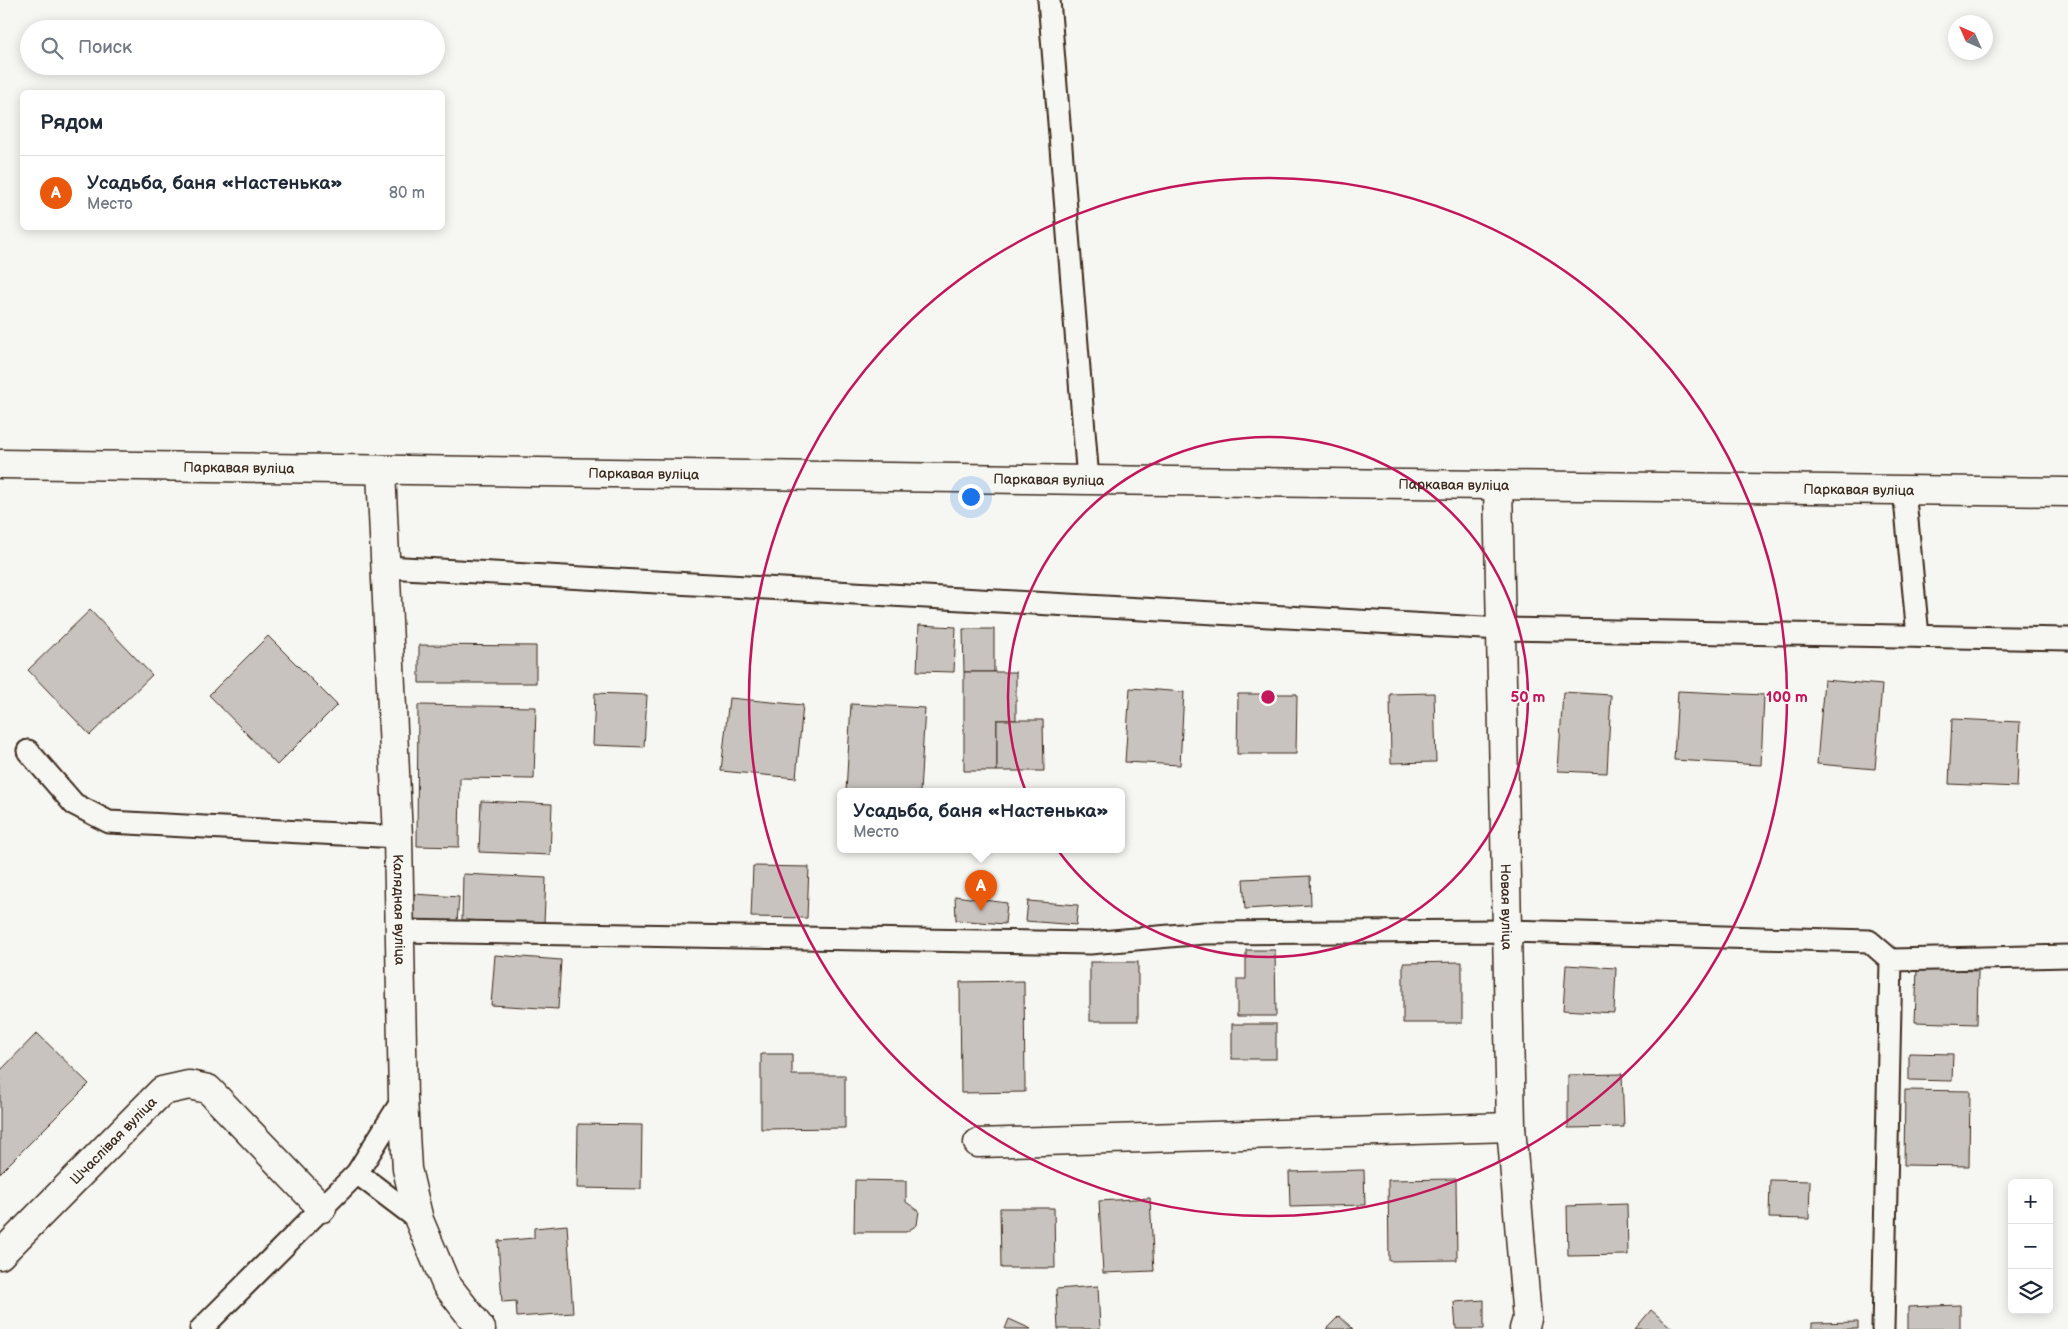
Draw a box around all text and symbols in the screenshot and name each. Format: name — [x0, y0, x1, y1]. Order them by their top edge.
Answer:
north arrow — [1948, 15, 1993, 60]
search box — [20, 20, 445, 75]
icon: search — [38, 34, 66, 62]
text: Поиск — [78, 36, 132, 59]
text: Рядом — [40, 110, 103, 135]
text: Усадьба, баня «Настенька» — [87, 172, 343, 195]
text: A — [51, 184, 61, 203]
text: 80 m — [389, 184, 425, 203]
text: Место — [87, 195, 133, 214]
street label: Паркавая вуліца — [183, 459, 295, 477]
street label: Паркавая вуліца — [588, 465, 700, 483]
street label: Паркавая вуліца — [993, 471, 1105, 489]
street label: Паркавая вуліца — [1398, 476, 1510, 494]
street label: Паркавая вуліца — [1803, 481, 1915, 499]
your location — [958, 484, 984, 510]
centre of rings — [1259, 688, 1277, 706]
text: 50 m — [1511, 688, 1546, 707]
text: 100 m — [1766, 688, 1808, 707]
popup — [837, 788, 1125, 853]
text: Усадьба, баня «Настенька» — [853, 800, 1109, 823]
text: Место — [853, 823, 899, 842]
street label: Калядная вуліца — [389, 854, 408, 966]
street label: Новая вуліца — [1497, 863, 1515, 951]
pin: A — [965, 870, 997, 911]
street label: Шчаслівая вуліца — [67, 1093, 161, 1188]
map controls — [2008, 1179, 2053, 1314]
button: + — [2008, 1179, 2053, 1224]
button: − — [2008, 1224, 2053, 1269]
button: layers — [2008, 1269, 2053, 1314]

